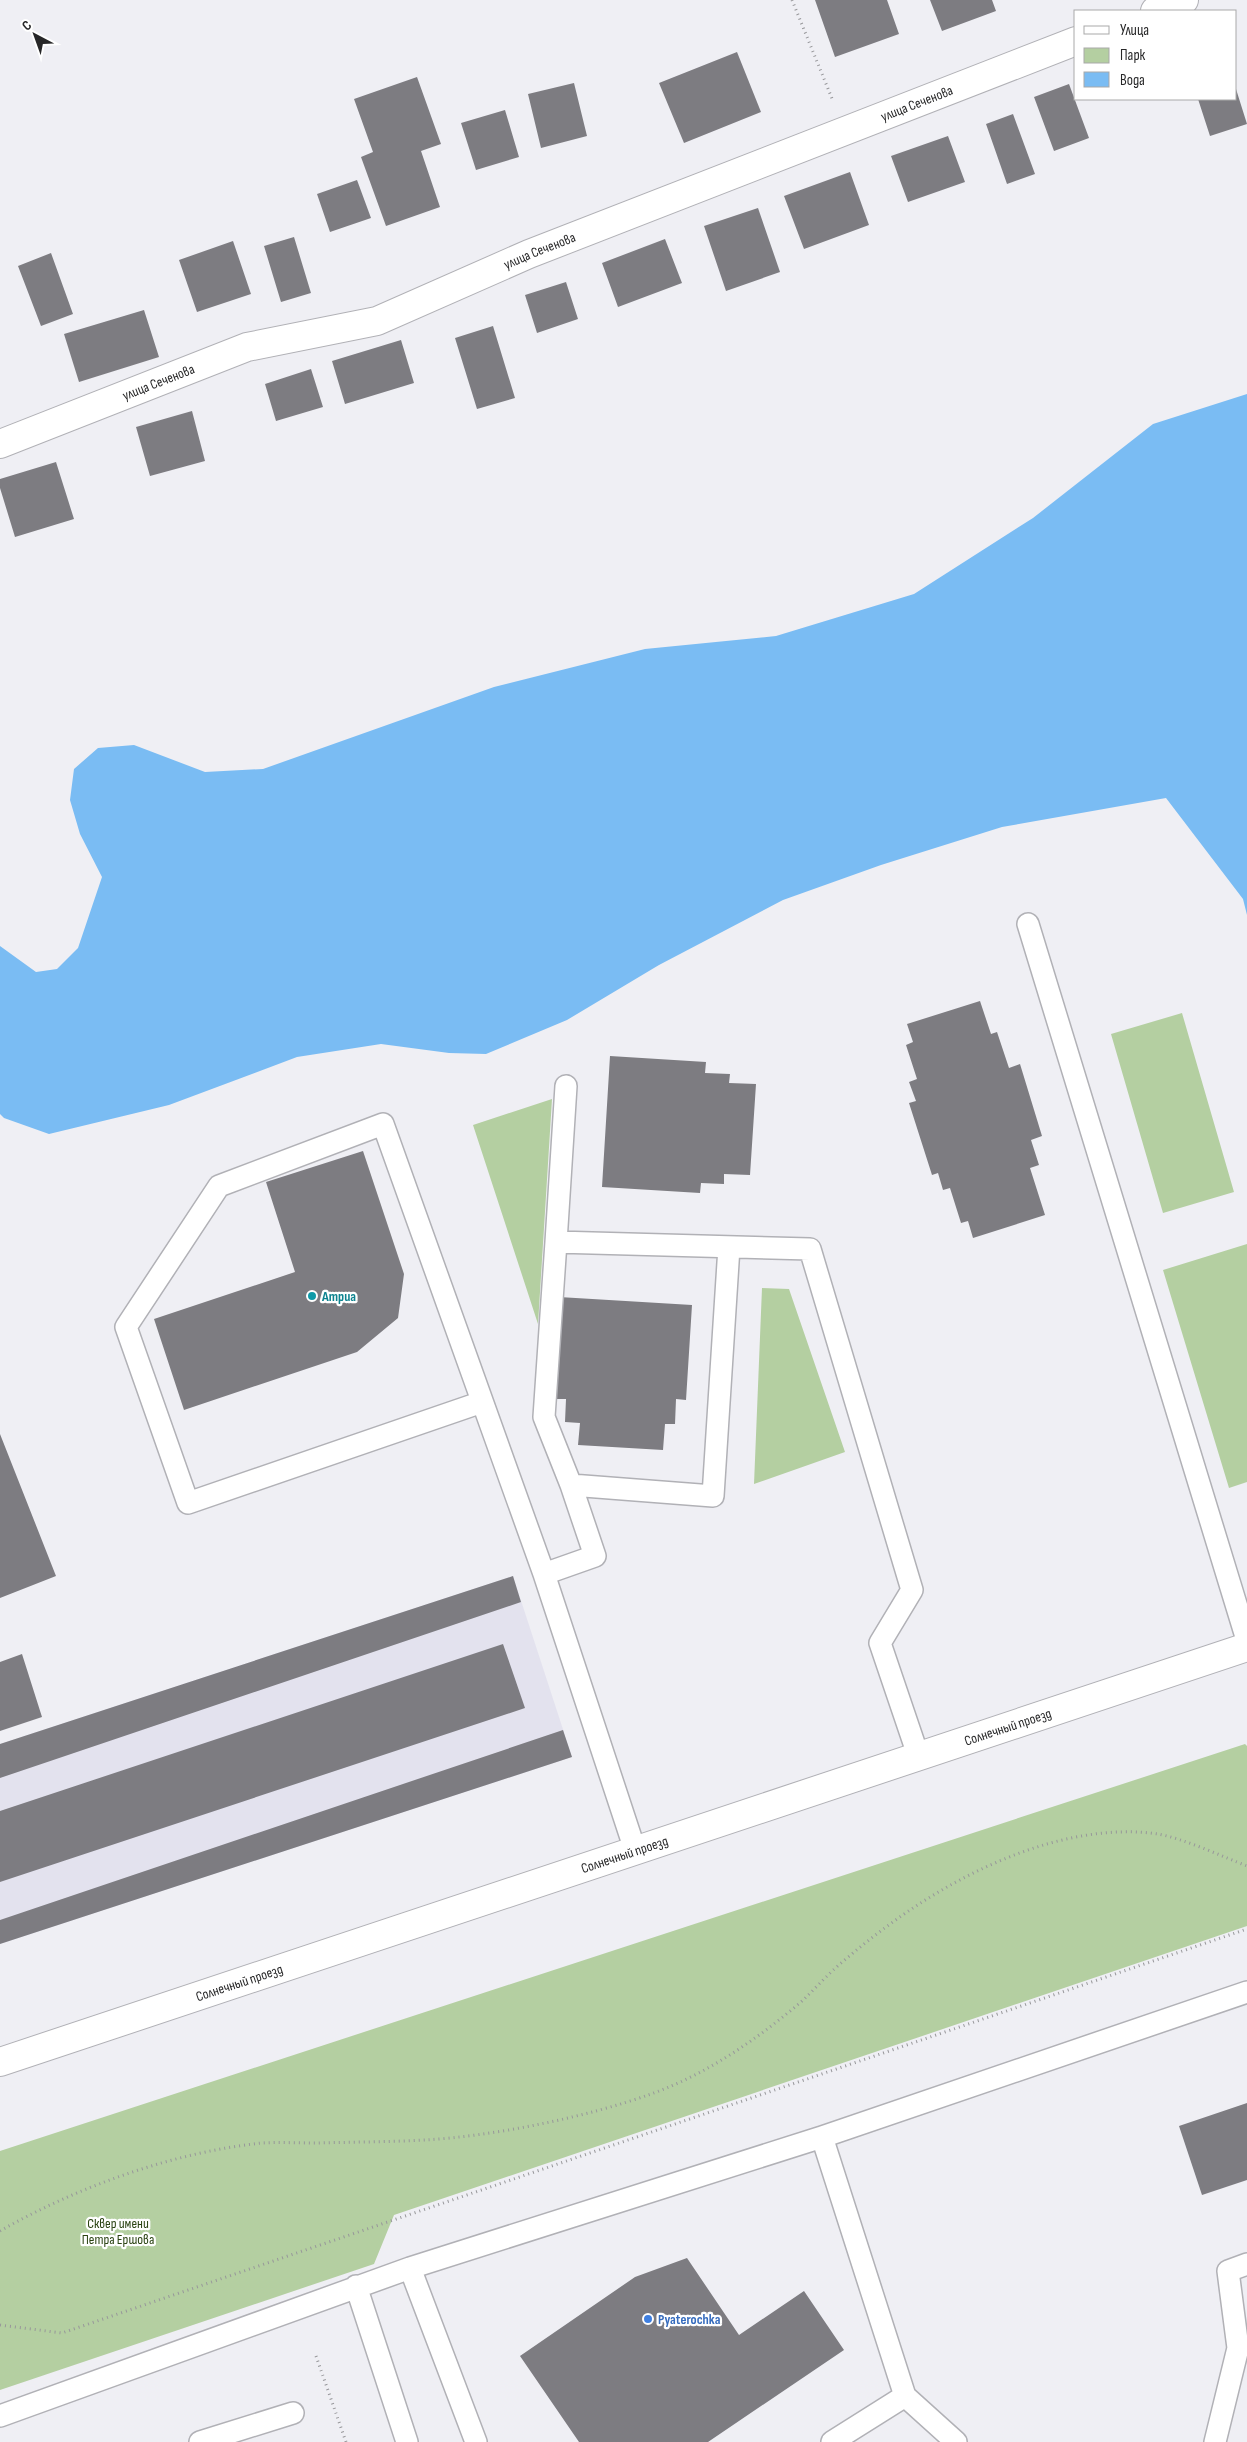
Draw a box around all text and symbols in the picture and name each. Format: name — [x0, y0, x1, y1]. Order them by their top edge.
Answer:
north arrow — [10, 10, 60, 60]
legend — [1074, 10, 1237, 100]
text: С — [19, 17, 35, 34]
text: Улица — [1120, 21, 1149, 40]
text: Парк — [1120, 46, 1146, 65]
text: Вода — [1120, 71, 1145, 90]
street label: улица Сеченова — [878, 82, 955, 125]
street label: улица Сеченова — [501, 229, 578, 273]
street label: улица Сеченова — [120, 361, 197, 404]
place label: Атриа — [321, 1288, 356, 1305]
marker: Атриа — [306, 1290, 318, 1302]
street label: Солнечный проезд — [962, 1705, 1053, 1749]
street label: Солнечный проезд — [579, 1832, 670, 1877]
street label: Солнечный проезд — [194, 1961, 285, 2005]
park label: Сквер имени Петра Ершова — [82, 2215, 154, 2248]
place label: Pyaterochka — [658, 2311, 721, 2328]
marker: Pyaterochka — [642, 2313, 654, 2325]

